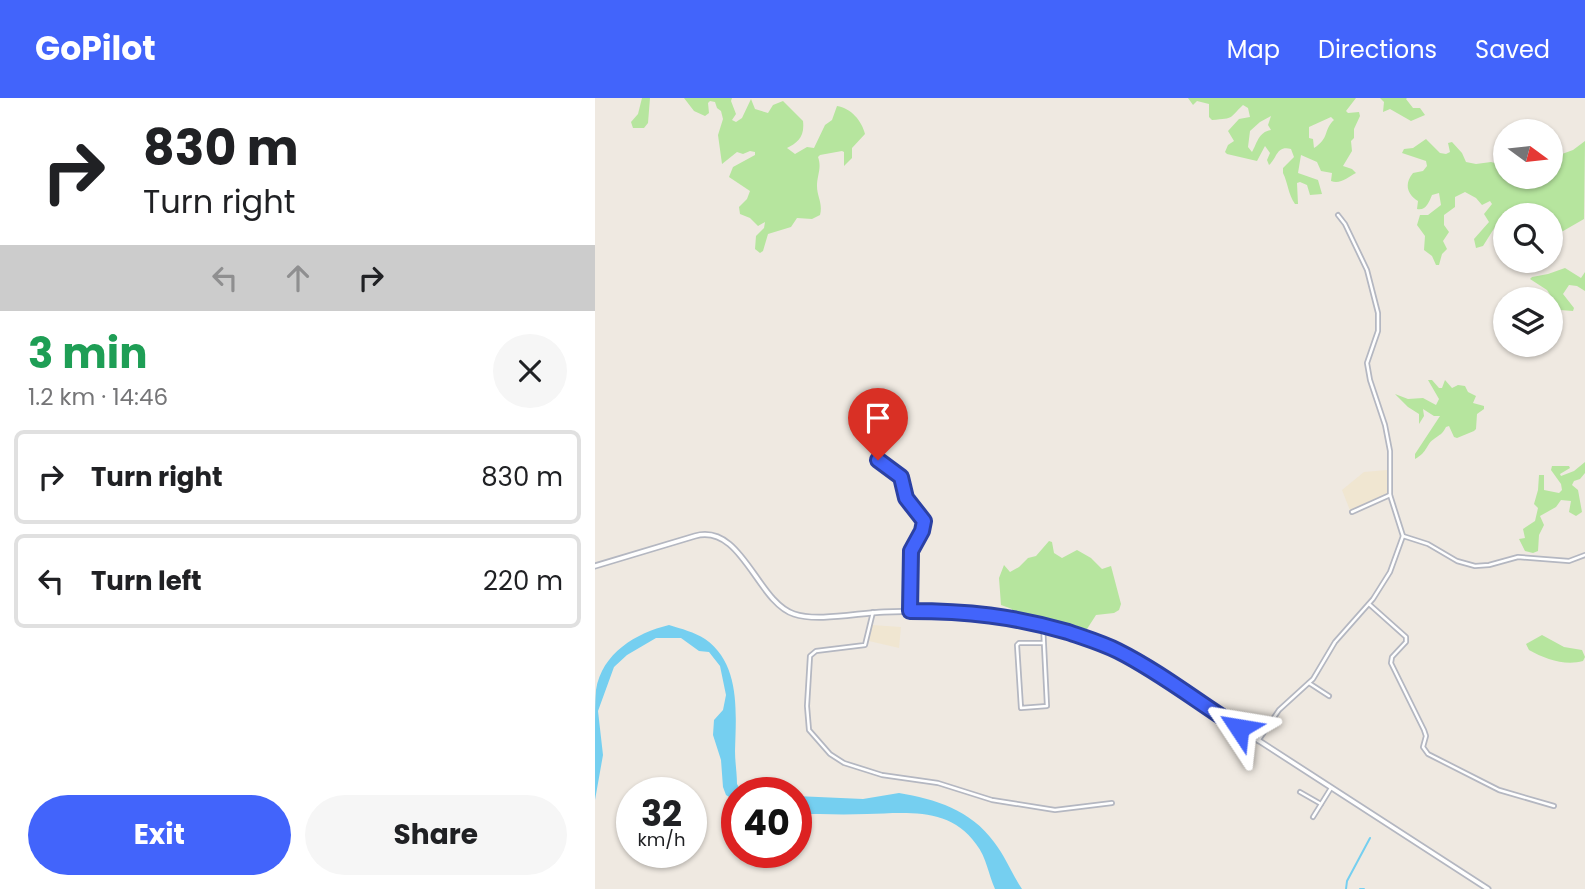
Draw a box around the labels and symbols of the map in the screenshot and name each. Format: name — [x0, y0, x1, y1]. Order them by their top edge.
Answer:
north arrow — [1493, 119, 1563, 189]
pin — [848, 388, 908, 460]
position arrow — [1202, 691, 1276, 765]
speed limit sign: 40 — [721, 777, 812, 868]

